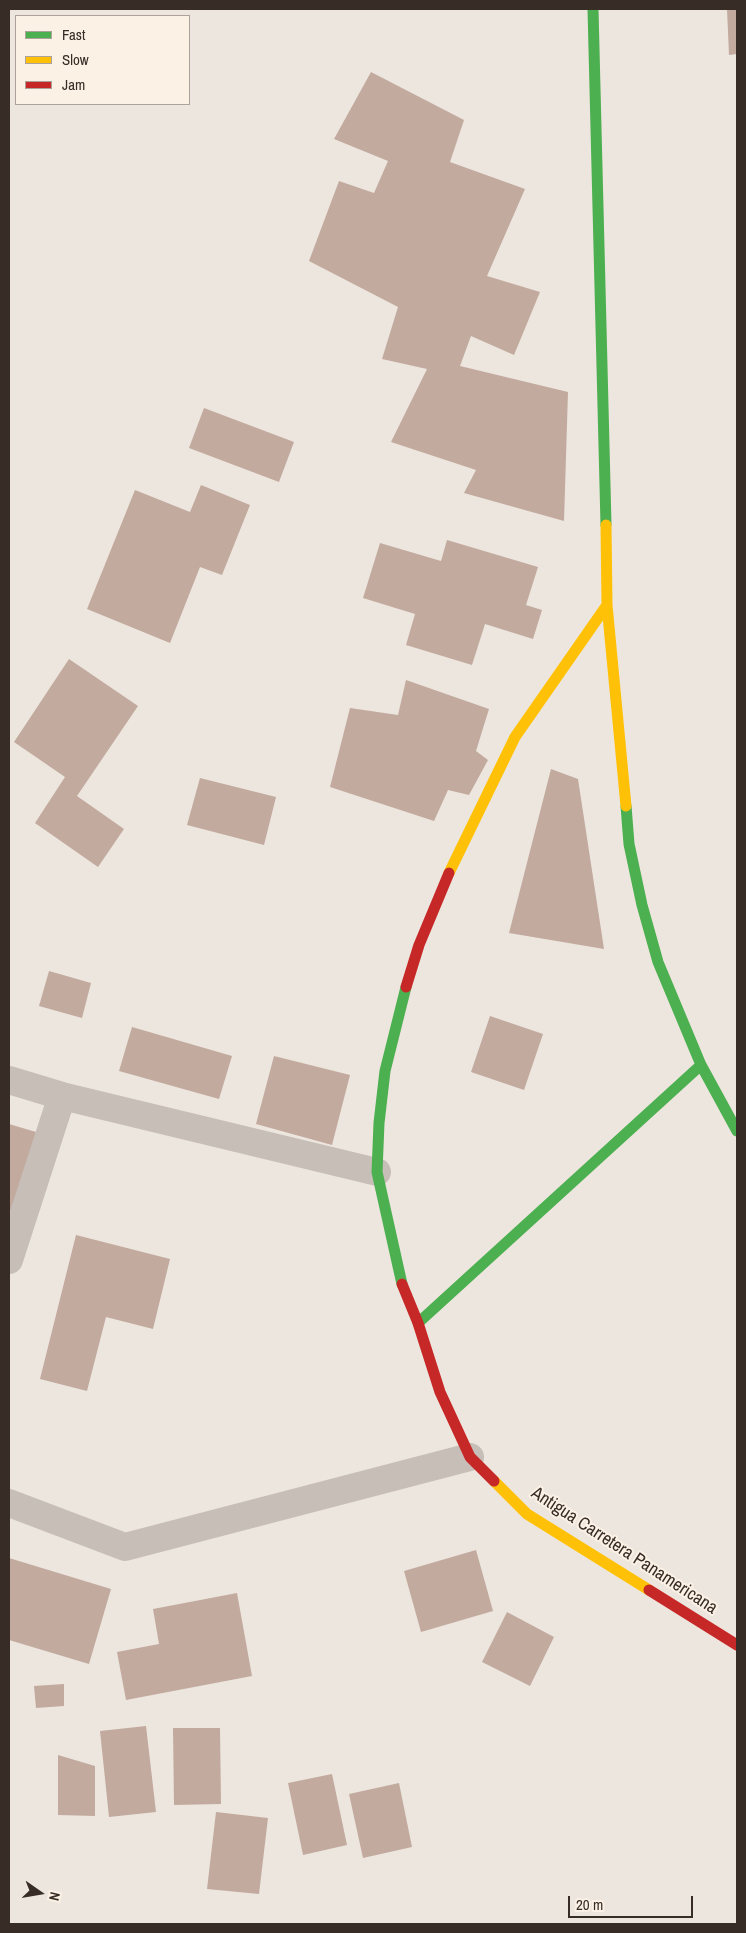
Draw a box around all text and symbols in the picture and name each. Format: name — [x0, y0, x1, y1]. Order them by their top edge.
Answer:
legend — [15, 15, 190, 105]
text: Fast — [62, 24, 85, 45]
text: Slow — [62, 49, 89, 70]
text: Jam — [62, 74, 85, 95]
street label: Antigua Carretera Panamericana — [527, 1483, 721, 1619]
north arrow — [15, 1868, 65, 1918]
scale bar — [571, 1886, 696, 1918]
text: N — [45, 1890, 64, 1902]
text: 20 m — [576, 1894, 603, 1915]

